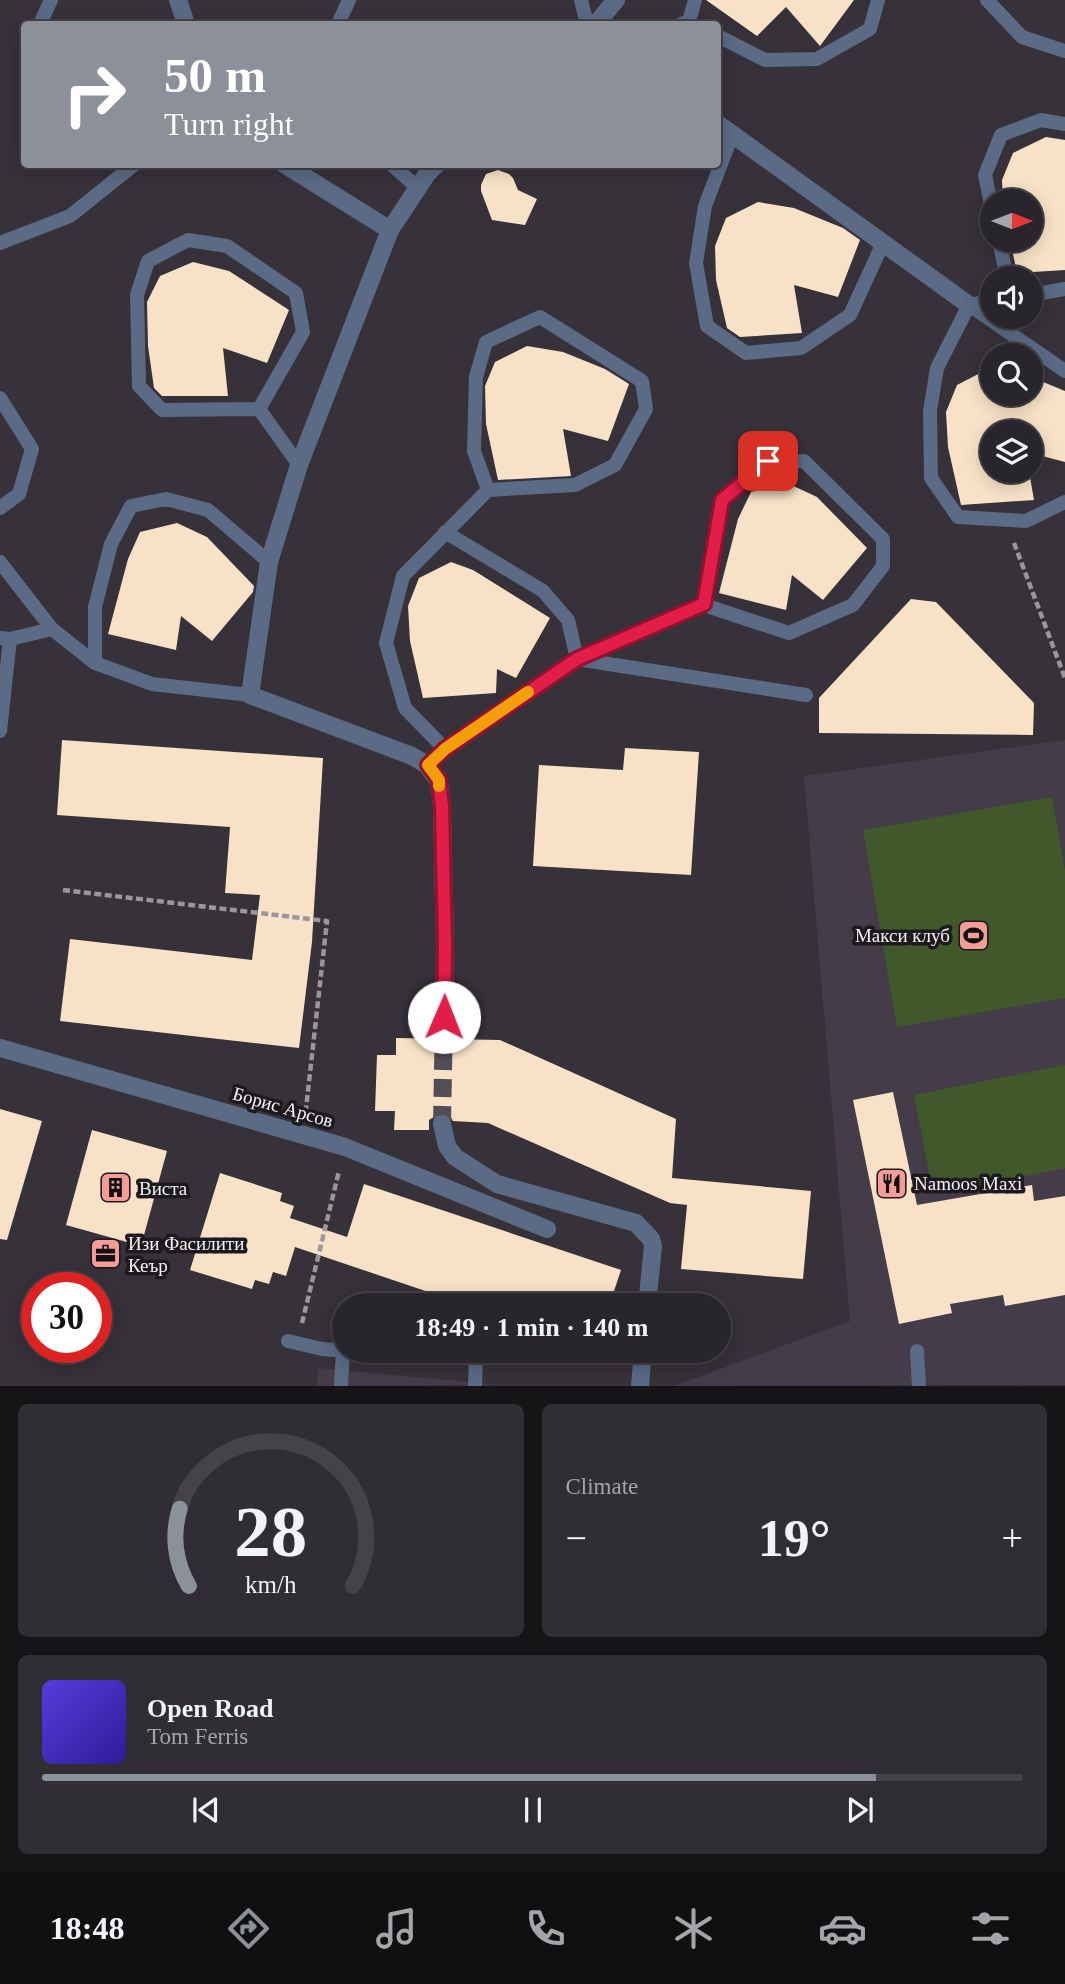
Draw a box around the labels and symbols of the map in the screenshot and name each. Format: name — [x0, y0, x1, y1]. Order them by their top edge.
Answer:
north arrow — [980, 189, 1043, 252]
pin — [738, 431, 798, 491]
sports icon: Макси клуб — [956, 918, 990, 952]
place label: Макси клуб — [855, 925, 950, 946]
position arrow — [407, 980, 481, 1054]
street label: Борис Арсов — [230, 1083, 336, 1131]
restaurant icon: Namoos Maxi — [874, 1166, 908, 1200]
building icon: Виста — [99, 1171, 133, 1205]
place label: Namoos Maxi — [914, 1173, 1022, 1194]
place label: Виста — [139, 1178, 188, 1199]
place label: Изи Фасилити Кеър — [128, 1233, 244, 1276]
office icon: Изи Фасилити Кеър — [88, 1237, 122, 1271]
speed limit sign: 30 — [21, 1272, 112, 1363]

